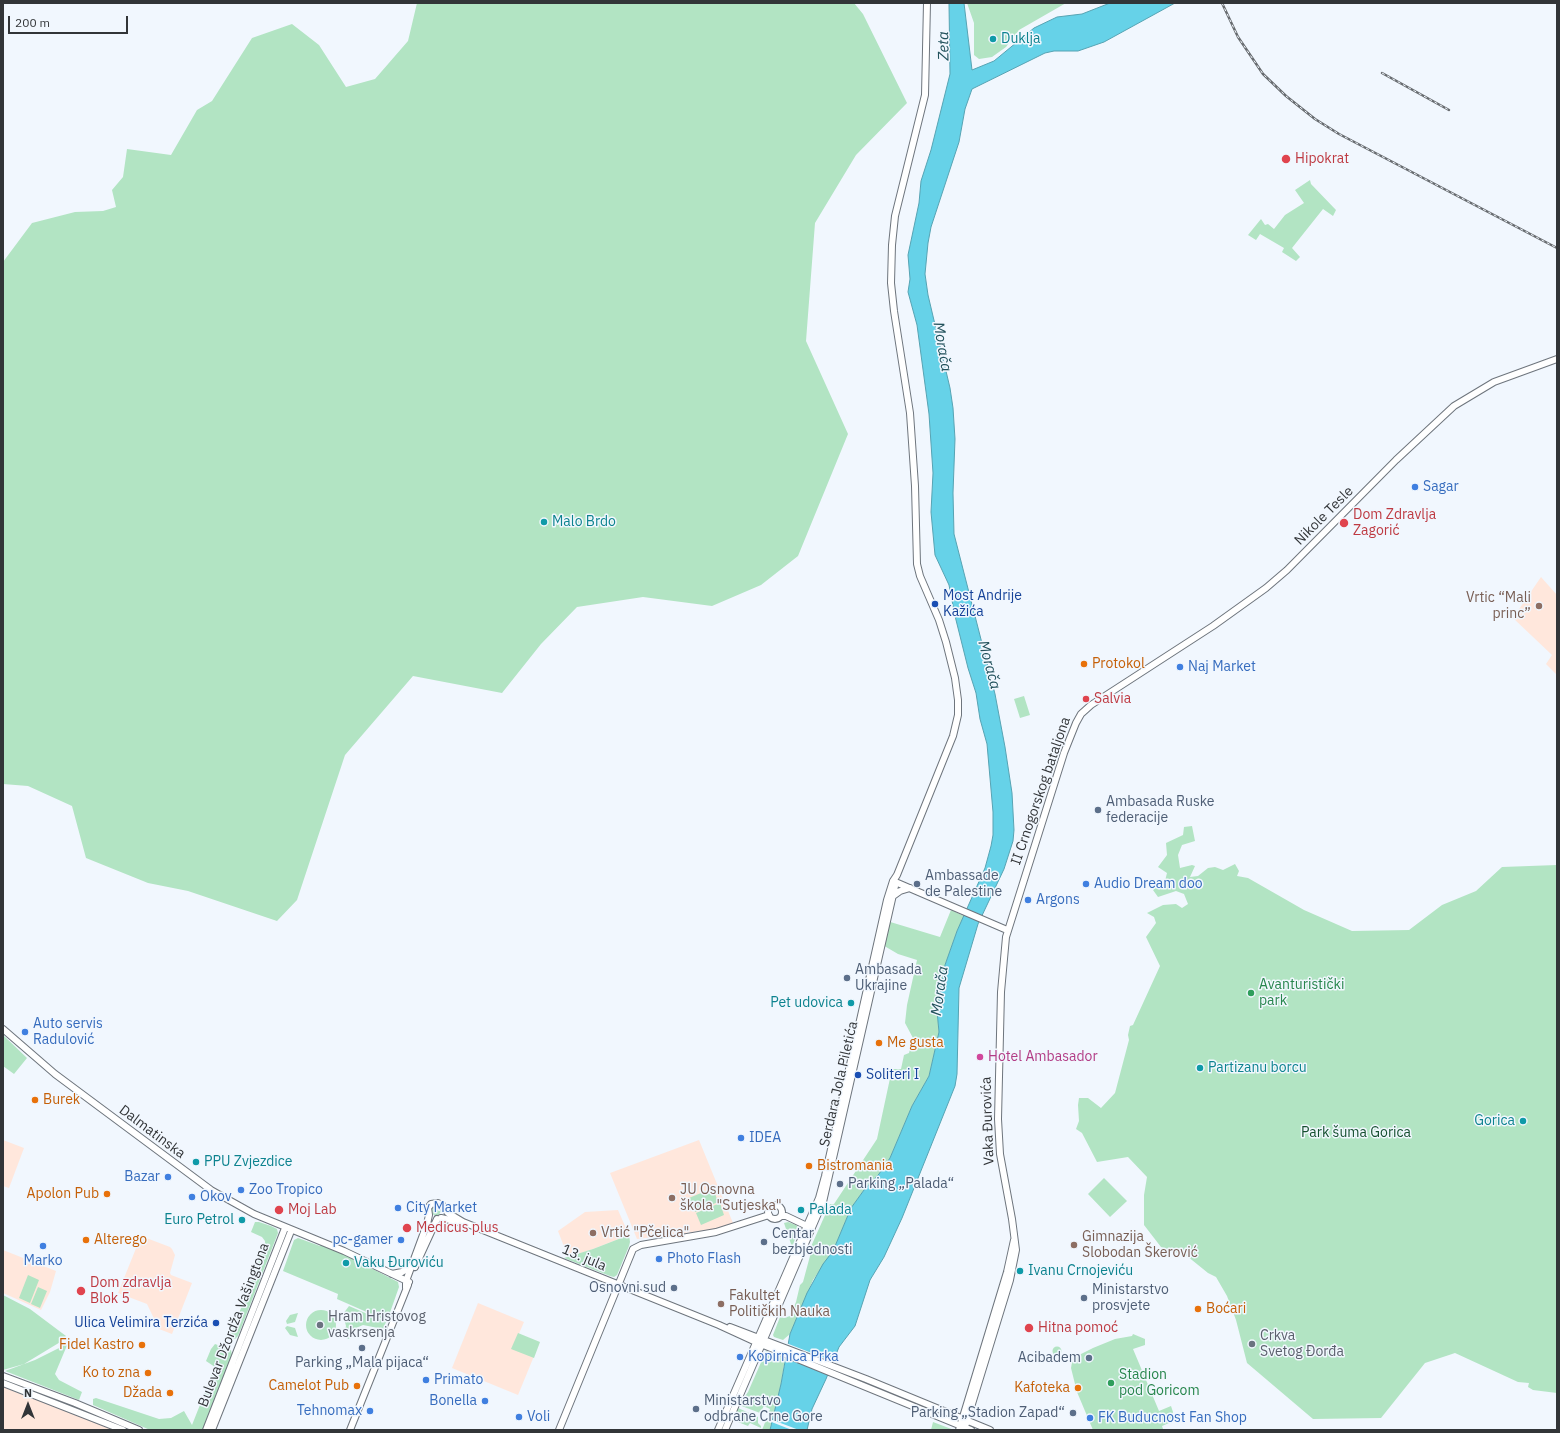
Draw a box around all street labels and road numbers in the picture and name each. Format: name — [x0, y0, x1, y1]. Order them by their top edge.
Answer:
street label: Nikole Tesle — [1291, 483, 1357, 549]
street label: II Crnogorskog bataljona — [1008, 715, 1074, 867]
street label: Serdara Jola Piletića — [816, 1020, 862, 1148]
street label: Vaka Đurovića — [978, 1076, 998, 1166]
street label: Dalmatinska — [116, 1102, 188, 1162]
street label: Bulevar Džordža Vašingtona — [195, 1241, 273, 1409]
street label: 13. jula — [559, 1241, 609, 1275]

